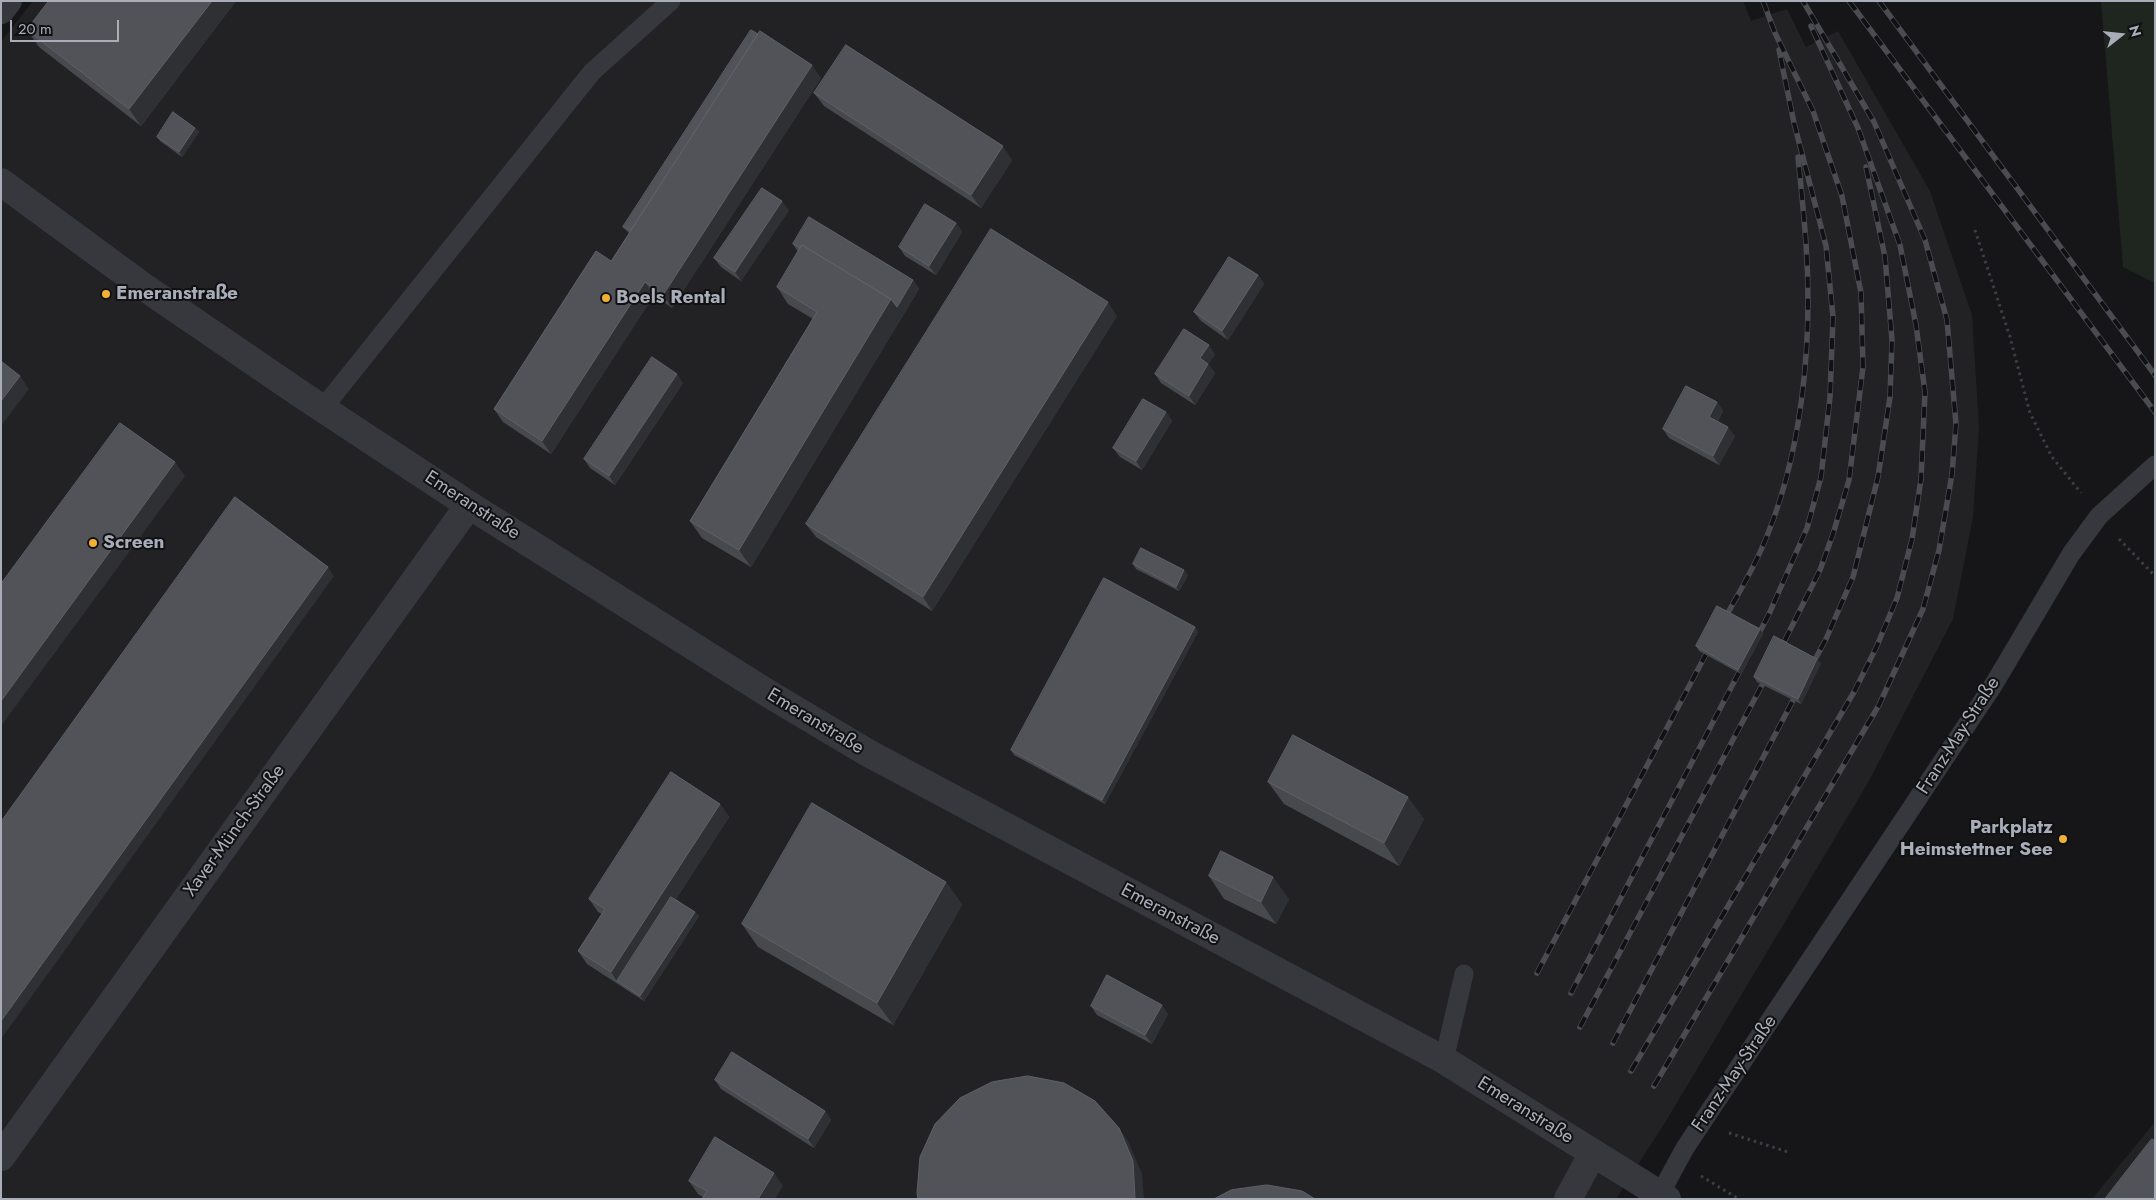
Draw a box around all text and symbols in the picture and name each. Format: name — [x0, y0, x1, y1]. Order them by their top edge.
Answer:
scale bar — [12, 10, 121, 42]
north arrow — [2096, 10, 2146, 60]
text: 20 m — [18, 18, 52, 40]
text: N — [2124, 23, 2147, 39]
place label: Emeranstraße — [116, 283, 238, 305]
place label: Boels Rental — [616, 287, 726, 309]
marker: Emeranstraße — [100, 288, 112, 300]
marker: Boels Rental — [600, 292, 612, 304]
street label: Emeranstraße — [420, 467, 524, 545]
place label: Screen — [103, 532, 164, 554]
marker: Screen — [87, 537, 99, 549]
street label: Franz-May-Straße — [1913, 673, 2005, 799]
street label: Emeranstraße — [762, 684, 868, 760]
street label: Xaver-Münch-Straße — [179, 761, 291, 901]
place label: Parkplatz Heimstettner See — [1900, 817, 2053, 861]
marker: Parkplatz Heimstettner See — [2057, 833, 2069, 845]
street label: Emeranstraße — [1116, 879, 1224, 951]
street label: Franz-May-Straße — [1688, 1011, 1782, 1137]
street label: Emeranstraße — [1473, 1072, 1577, 1150]

